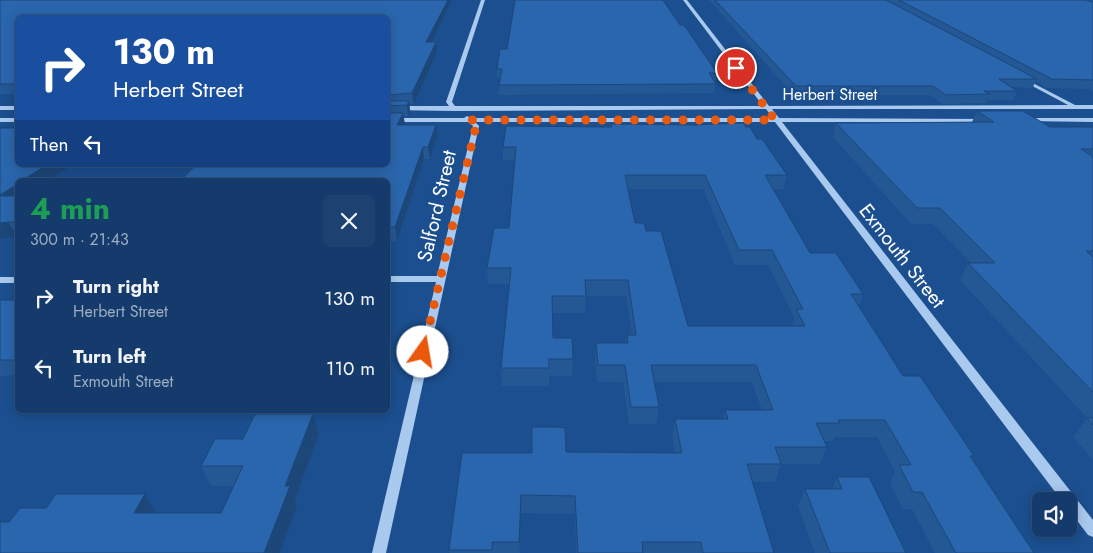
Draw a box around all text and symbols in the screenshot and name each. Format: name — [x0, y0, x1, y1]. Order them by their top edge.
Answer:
text: 130 m — [113, 27, 215, 77]
icon: right — [30, 35, 95, 100]
pin — [715, 47, 757, 89]
icon: arrive — [722, 54, 750, 82]
text: Herbert Street — [113, 73, 243, 105]
street label: Herbert Street — [783, 83, 878, 106]
icon: left — [79, 130, 107, 158]
text: Then — [30, 131, 69, 158]
street label: Salford Street — [410, 147, 464, 265]
text: 4 min — [30, 187, 110, 230]
button: close — [323, 195, 375, 247]
street label: Exmouth Street — [852, 198, 952, 315]
text: 300 m · 21:43 — [30, 228, 129, 251]
text: Turn right — [73, 273, 159, 300]
icon: right — [30, 284, 58, 312]
text: 130 m — [324, 285, 375, 312]
text: Herbert Street — [73, 300, 168, 323]
position arrow — [396, 325, 448, 377]
text: Turn left — [73, 343, 146, 370]
icon: left — [30, 354, 58, 382]
text: 110 m — [326, 355, 375, 382]
text: Exmouth Street — [73, 370, 173, 393]
map controls — [1032, 492, 1077, 537]
button: sound — [1032, 492, 1077, 537]

